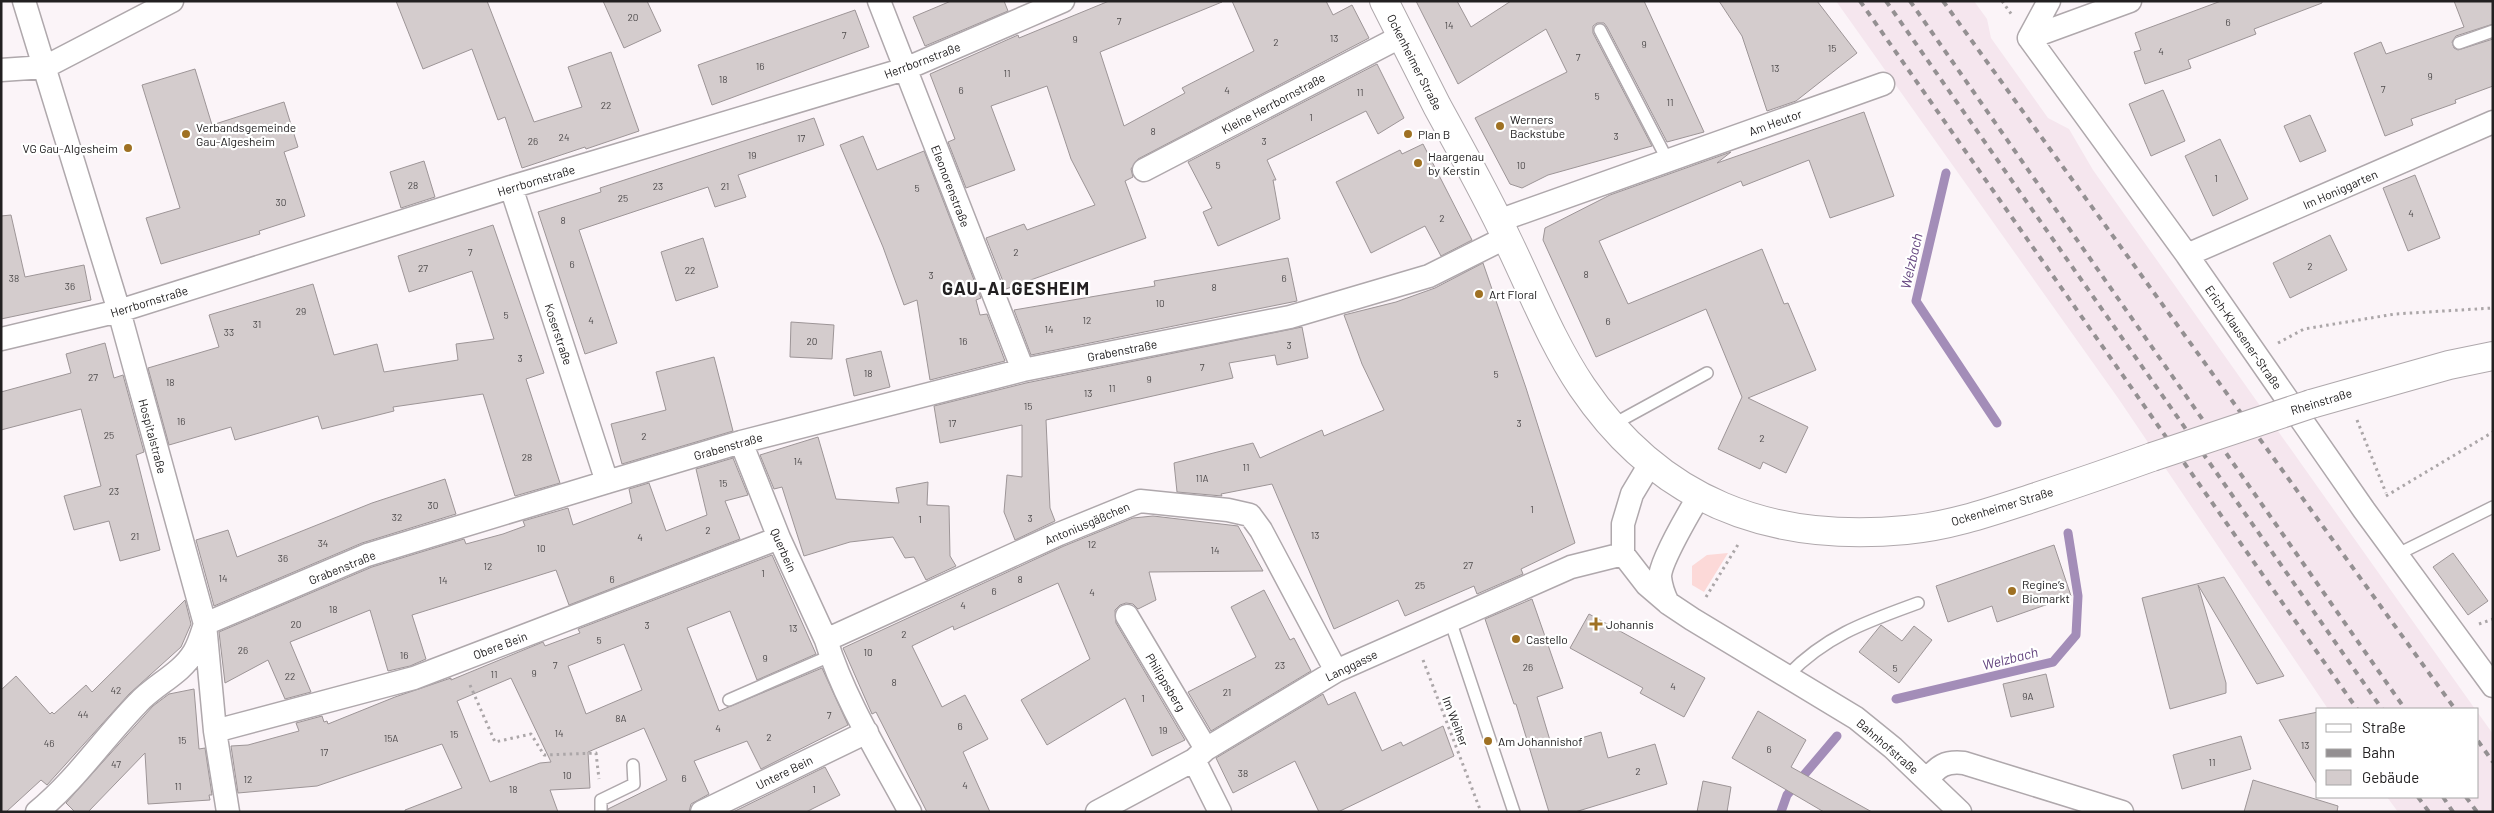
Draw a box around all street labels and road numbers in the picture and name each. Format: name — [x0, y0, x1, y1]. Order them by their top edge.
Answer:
street label: Ockenheimer Straße — [1385, 12, 1445, 112]
street label: Herrbornstraße — [882, 39, 962, 81]
street label: Kleine Herrbornstraße — [1219, 70, 1327, 136]
street label: Am Heutor — [1747, 106, 1804, 138]
street label: Eleonorenstraße — [929, 143, 973, 229]
street label: Herrbornstraße — [495, 162, 577, 198]
street label: Im Honiggarten — [2301, 166, 2379, 212]
street label: Erich-Klausener-Straße — [2203, 282, 2285, 392]
street label: Herrbornstraße — [108, 283, 190, 319]
street label: Koserstraße — [542, 301, 576, 367]
street label: Grabenstraße — [1086, 336, 1158, 364]
street label: Rheinstraße — [2289, 385, 2353, 417]
street label: Hospitalstraße — [136, 397, 170, 475]
street label: Grabenstraße — [692, 430, 764, 462]
street label: Ockenheimer Straße — [1949, 484, 2055, 528]
street label: Antoniusgäßchen — [1042, 499, 1132, 547]
street label: Querbein — [768, 526, 800, 574]
street label: Grabenstraße — [307, 547, 377, 587]
street label: Obere Bein — [471, 628, 529, 662]
street label: Langgasse — [1323, 646, 1379, 684]
street label: Philippsberg — [1143, 651, 1189, 713]
street label: Im Weiher — [1440, 694, 1472, 748]
street label: Bahnhofstraße — [1854, 715, 1922, 777]
street label: Untere Bein — [753, 752, 815, 792]

